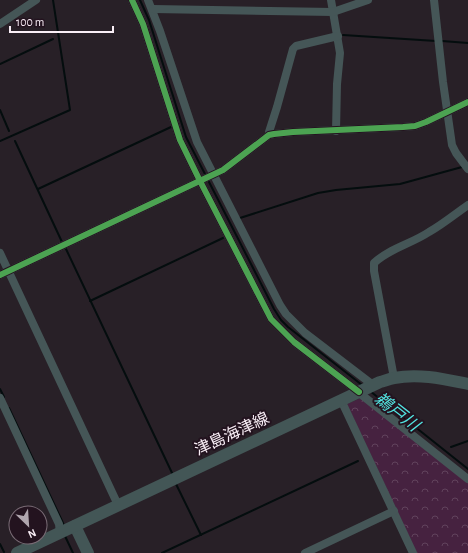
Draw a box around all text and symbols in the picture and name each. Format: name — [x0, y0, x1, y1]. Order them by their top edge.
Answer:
scale bar — [10, 8, 113, 34]
text: 100 m — [16, 16, 44, 28]
water label: 鵜戸川 — [372, 389, 425, 436]
street label: 津島海津線 — [192, 409, 272, 458]
north arrow — [8, 505, 48, 545]
text: N — [26, 527, 38, 540]

